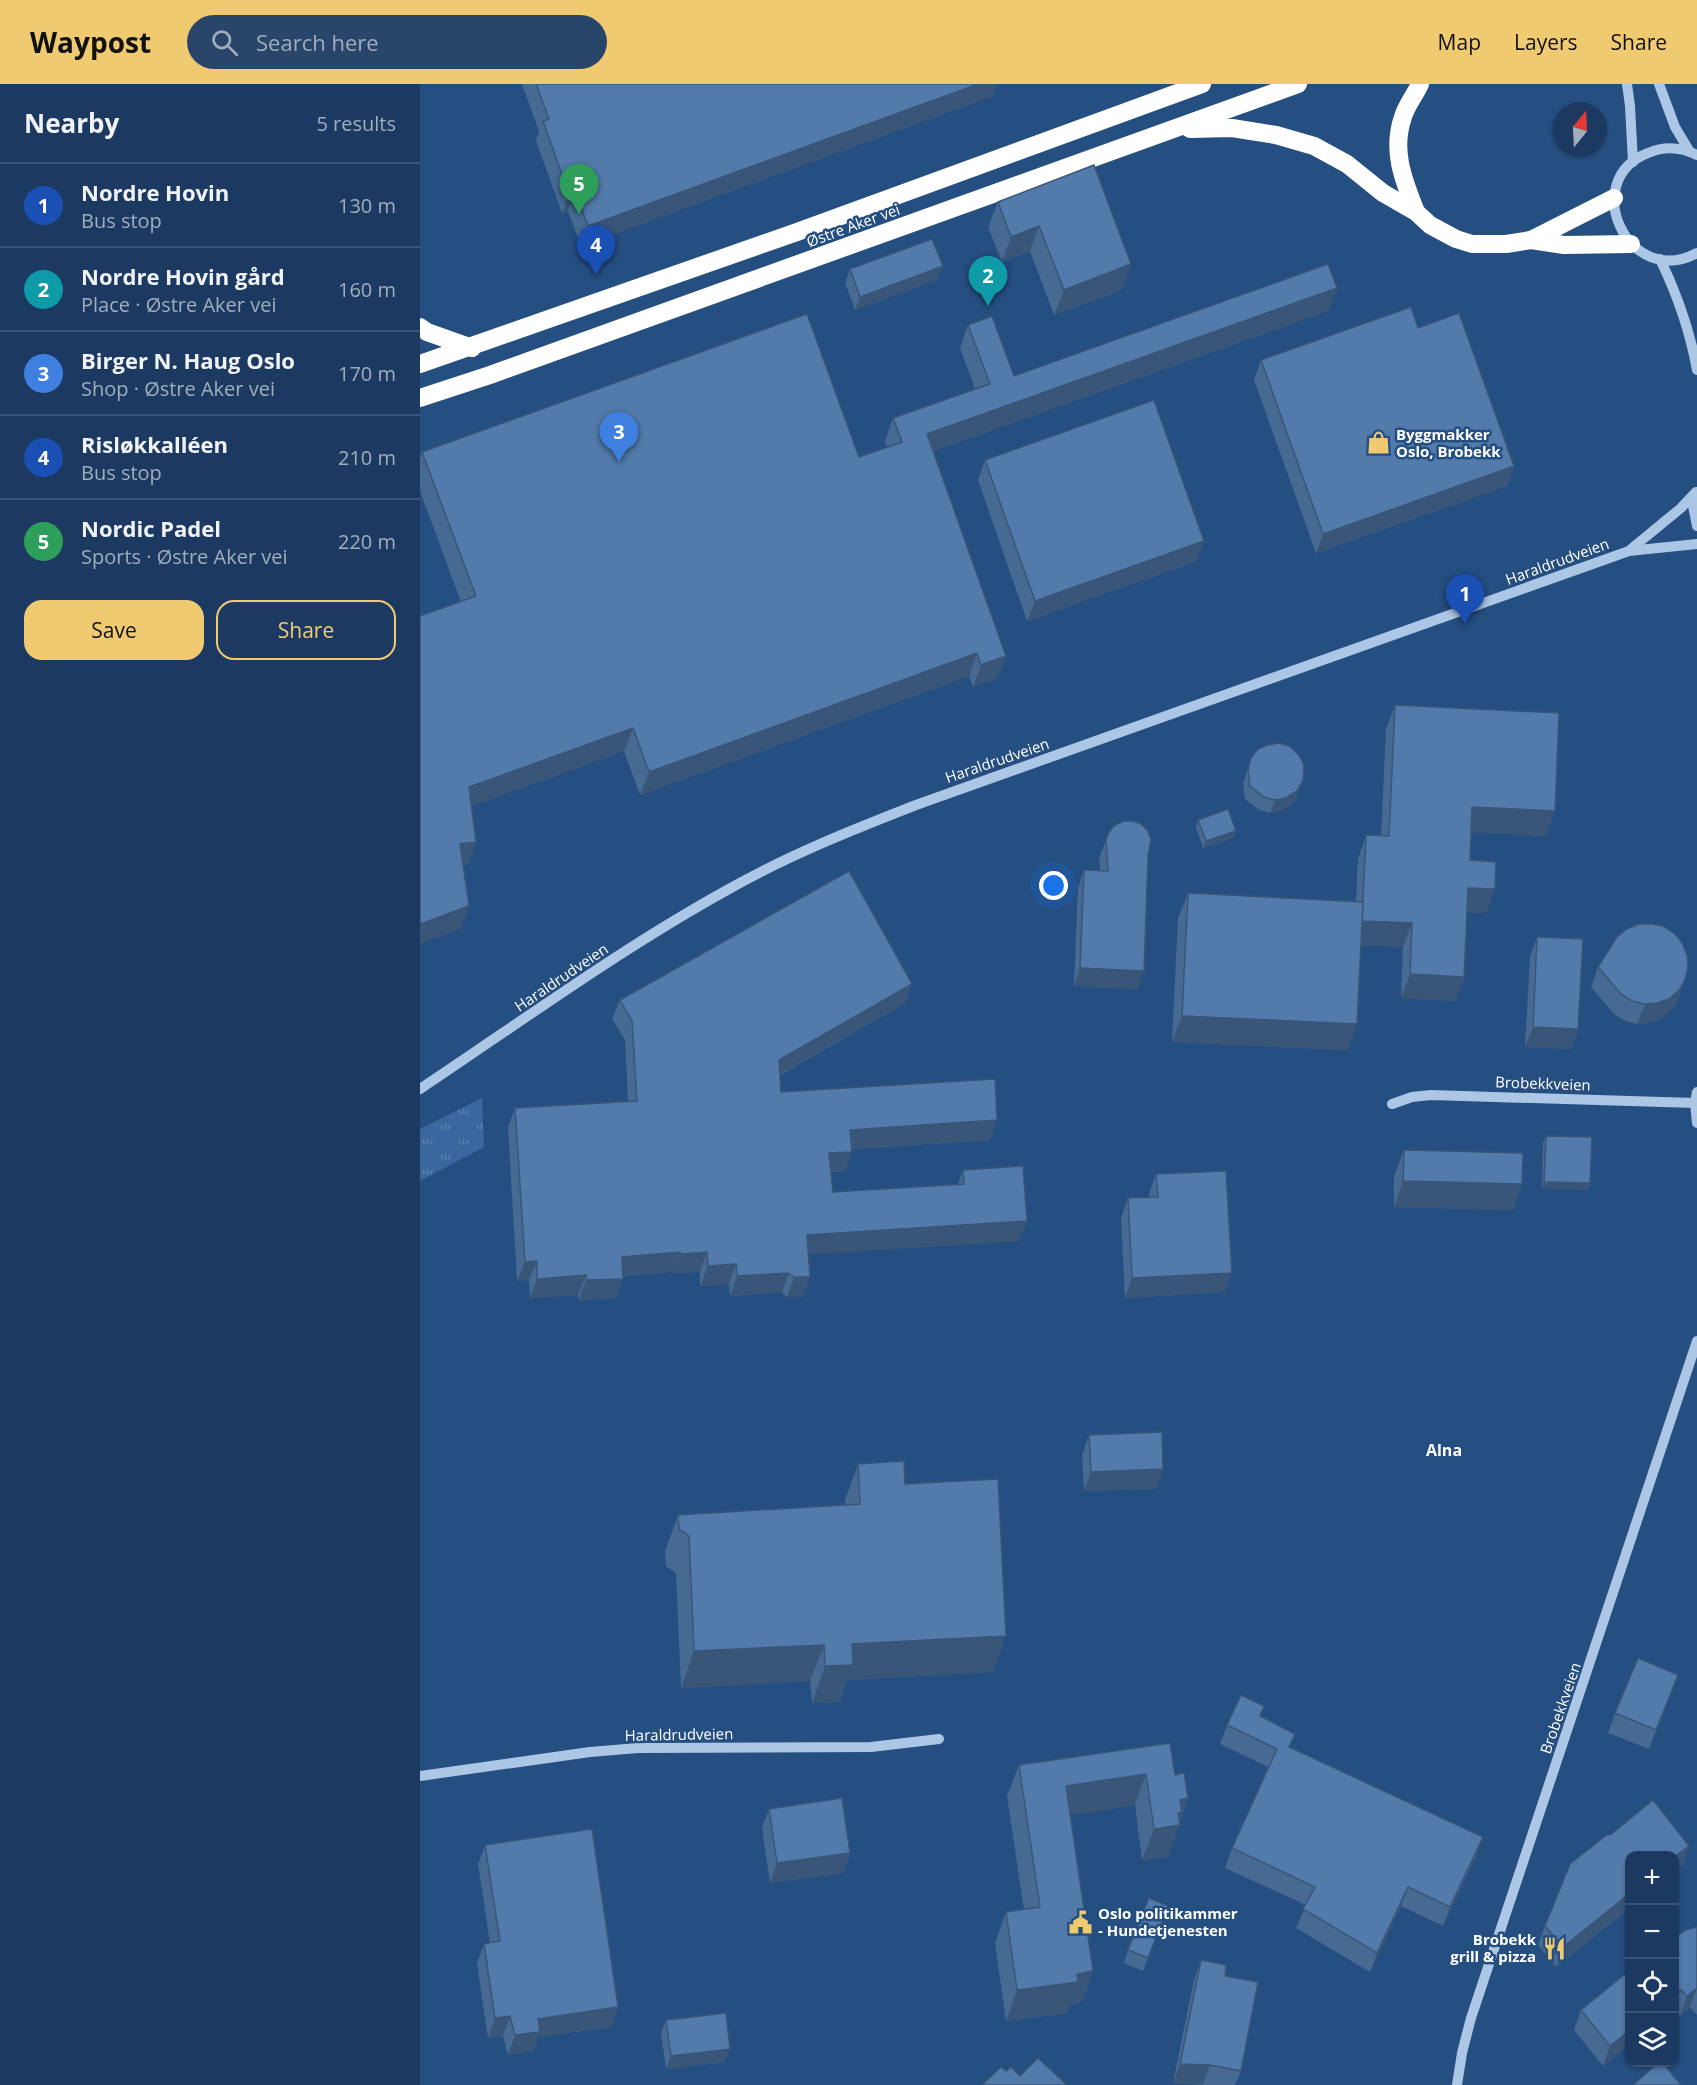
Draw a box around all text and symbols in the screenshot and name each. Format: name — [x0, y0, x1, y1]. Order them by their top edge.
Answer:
search box — [187, 15, 607, 69]
text: Waypost — [30, 23, 151, 61]
icon: search — [208, 26, 241, 59]
text: Search here — [256, 27, 379, 57]
text: Map — [1438, 28, 1481, 56]
text: Layers — [1514, 28, 1578, 56]
text: Share — [1611, 28, 1667, 56]
north arrow — [1553, 102, 1607, 156]
text: Nearby — [24, 105, 119, 141]
text: 5 results — [316, 110, 396, 137]
pin: 5 — [560, 164, 598, 214]
text: Nordre Hovin — [81, 177, 229, 207]
text: 1 — [38, 192, 49, 219]
text: 130 m — [338, 192, 396, 219]
street label: Østre Aker vei — [803, 199, 903, 251]
text: Bus stop — [81, 207, 162, 234]
pin: 4 — [576, 226, 615, 275]
pin: 2 — [968, 256, 1008, 306]
text: Nordre Hovin gård — [81, 261, 285, 291]
text: 2 — [38, 276, 49, 303]
text: 160 m — [338, 276, 396, 303]
text: Place · Østre Aker vei — [81, 291, 277, 318]
text: Birger N. Haug Oslo — [81, 345, 295, 375]
text: 3 — [38, 360, 49, 387]
text: 170 m — [338, 360, 396, 387]
text: Shop · Østre Aker vei — [81, 375, 275, 402]
pin: 3 — [600, 412, 638, 462]
place label: Byggmakker Oslo, Brobekk — [1396, 424, 1501, 461]
text: Risløkkalléen — [81, 429, 228, 459]
shop icon: Byggmakker Oslo, Brobekk — [1365, 430, 1391, 456]
text: 4 — [38, 444, 49, 471]
text: 210 m — [338, 444, 396, 471]
text: Bus stop — [81, 459, 162, 486]
text: Nordic Padel — [81, 513, 221, 543]
text: 5 — [38, 528, 49, 555]
text: 220 m — [338, 528, 396, 555]
street label: Haraldrudveien — [1503, 533, 1611, 589]
text: Sports · Østre Aker vei — [81, 543, 288, 570]
pin: 1 — [1446, 574, 1484, 624]
button: Save — [24, 600, 204, 660]
button: Share — [216, 600, 396, 660]
street label: Haraldrudveien — [942, 733, 1052, 787]
your location — [1039, 871, 1068, 900]
street label: Haraldrudveien — [510, 938, 612, 1016]
street label: Brobekkveien — [1495, 1071, 1591, 1095]
district label: Alna — [1426, 1439, 1462, 1461]
street label: Brobekkveien — [1535, 1660, 1585, 1756]
street label: Haraldrudveien — [625, 1723, 733, 1745]
map controls — [1625, 1851, 1679, 2067]
button: + — [1625, 1851, 1679, 1905]
place label: Oslo politikammer - Hundetjenesten — [1098, 1903, 1238, 1940]
button: − — [1625, 1905, 1679, 1959]
public building icon: Oslo politikammer - Hundetjenesten — [1067, 1909, 1093, 1935]
place label: Brobekk grill & pizza — [1450, 1929, 1537, 1966]
restaurant icon: Brobekk grill & pizza — [1541, 1935, 1567, 1961]
button: locate — [1625, 1959, 1679, 2013]
button: layers — [1625, 2013, 1679, 2067]

